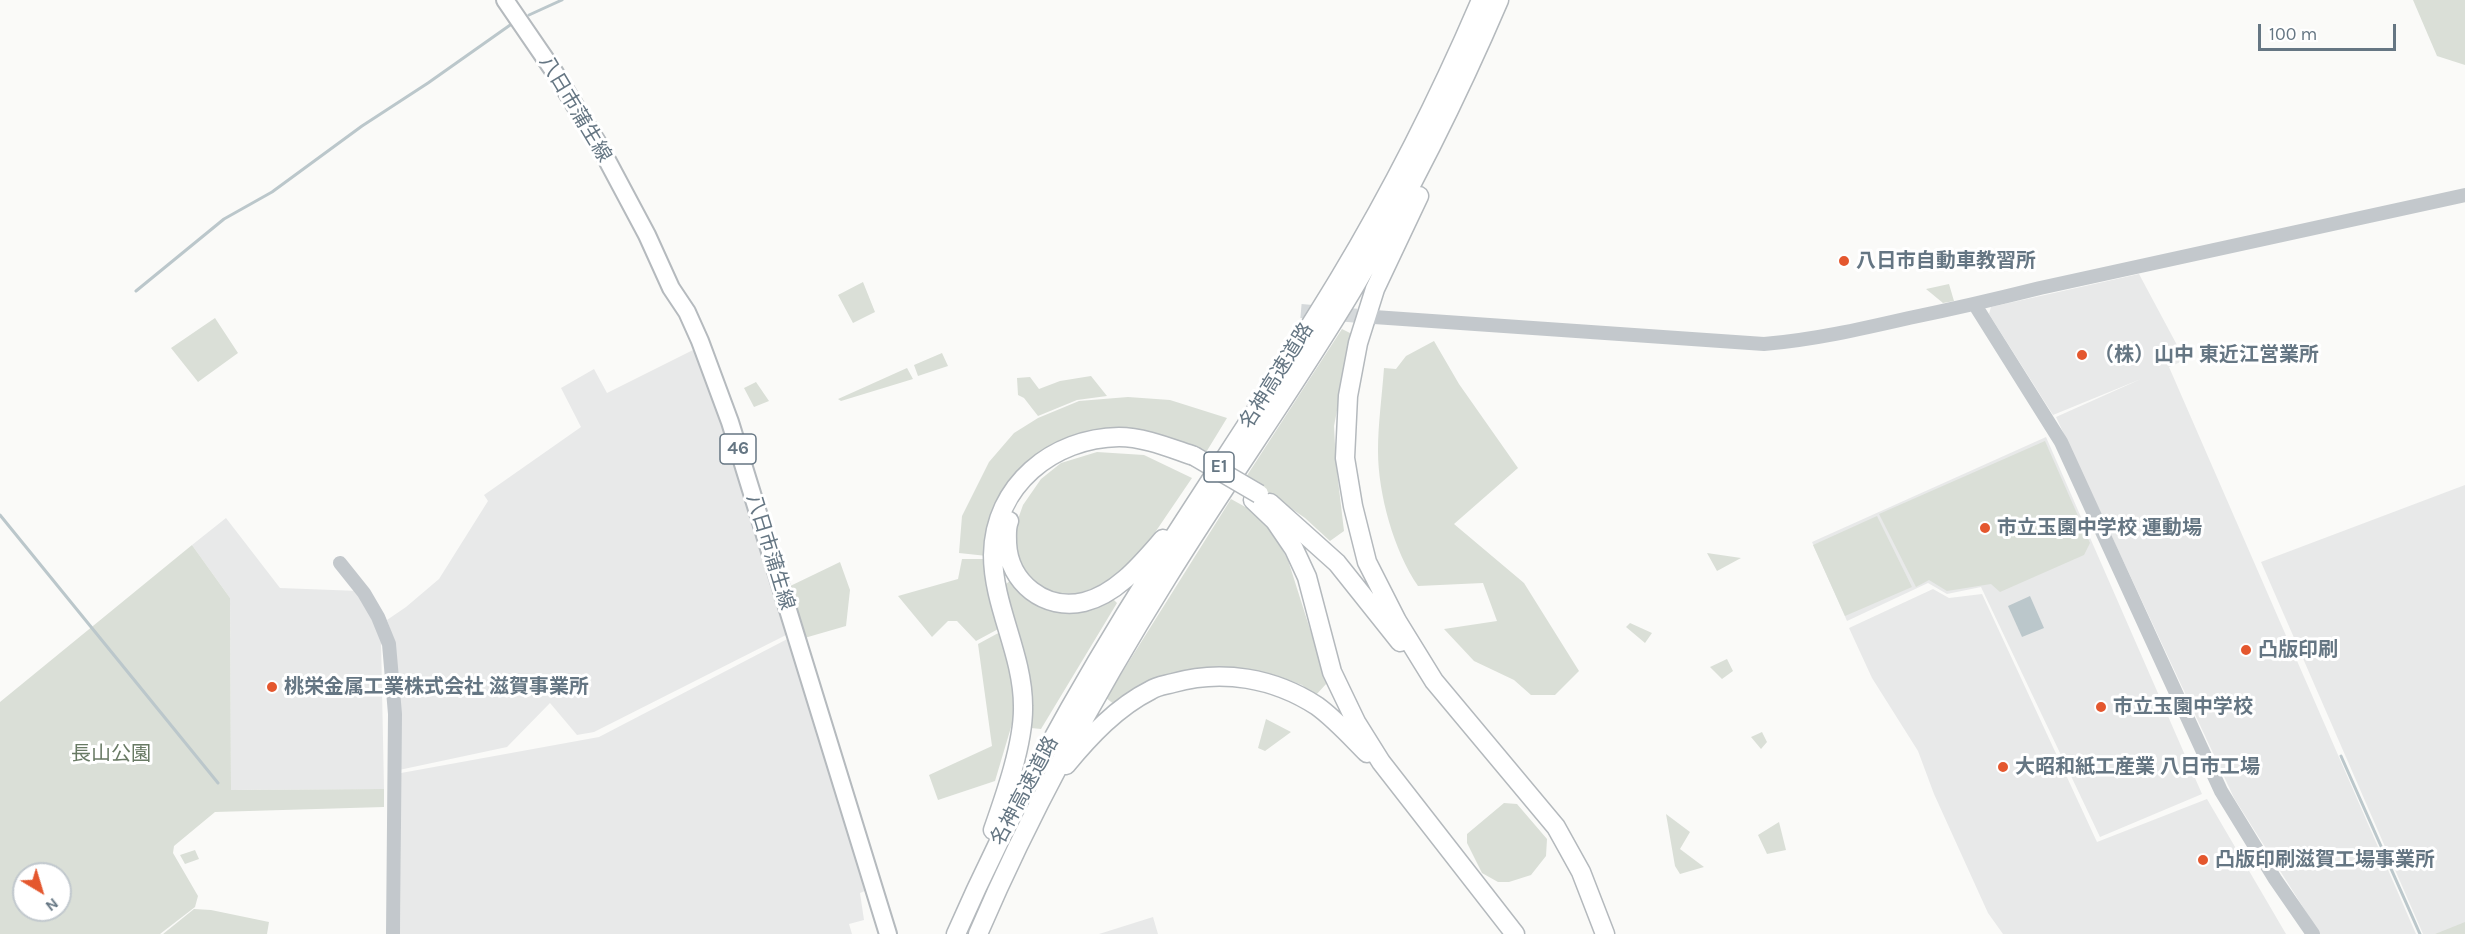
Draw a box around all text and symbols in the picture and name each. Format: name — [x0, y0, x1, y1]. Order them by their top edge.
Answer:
scale bar — [2261, 12, 2399, 50]
text: 100 m — [2269, 23, 2317, 45]
street label: 八日市蒲生線 — [534, 51, 616, 167]
place label: 八日市自動車教習所 — [1856, 249, 2036, 273]
marker: 八日市自動車教習所 — [1837, 254, 1851, 268]
street label: 名神高速道路 — [1235, 319, 1319, 433]
place label: （株）山中 東近江営業所 — [2094, 343, 2319, 367]
marker: （株）山中 東近江営業所 — [2075, 348, 2089, 362]
road number: 46 — [720, 434, 756, 464]
road number: E1 — [1204, 452, 1234, 482]
street label: 八日市蒲生線 — [741, 491, 799, 613]
place label: 市立玉園中学校 運動場 — [1997, 516, 2202, 540]
marker: 市立玉園中学校 運動場 — [1978, 521, 1992, 535]
place label: 凸版印刷 — [2258, 638, 2338, 662]
marker: 凸版印刷 — [2239, 643, 2253, 657]
place label: 桃栄金属工業株式会社 滋賀事業所 — [284, 675, 589, 699]
marker: 桃栄金属工業株式会社 滋賀事業所 — [265, 680, 279, 694]
place label: 市立玉園中学校 — [2113, 695, 2253, 719]
marker: 市立玉園中学校 — [2094, 700, 2108, 714]
street label: 名神高速道路 — [986, 732, 1064, 850]
park label: 長山公園 — [71, 742, 151, 766]
place label: 大昭和紙工産業 八日市工場 — [2015, 755, 2260, 779]
marker: 大昭和紙工産業 八日市工場 — [1996, 760, 2010, 774]
place label: 凸版印刷滋賀工場事業所 — [2215, 848, 2435, 872]
marker: 凸版印刷滋賀工場事業所 — [2196, 853, 2210, 867]
north arrow — [12, 862, 72, 922]
text: N — [42, 894, 63, 916]

